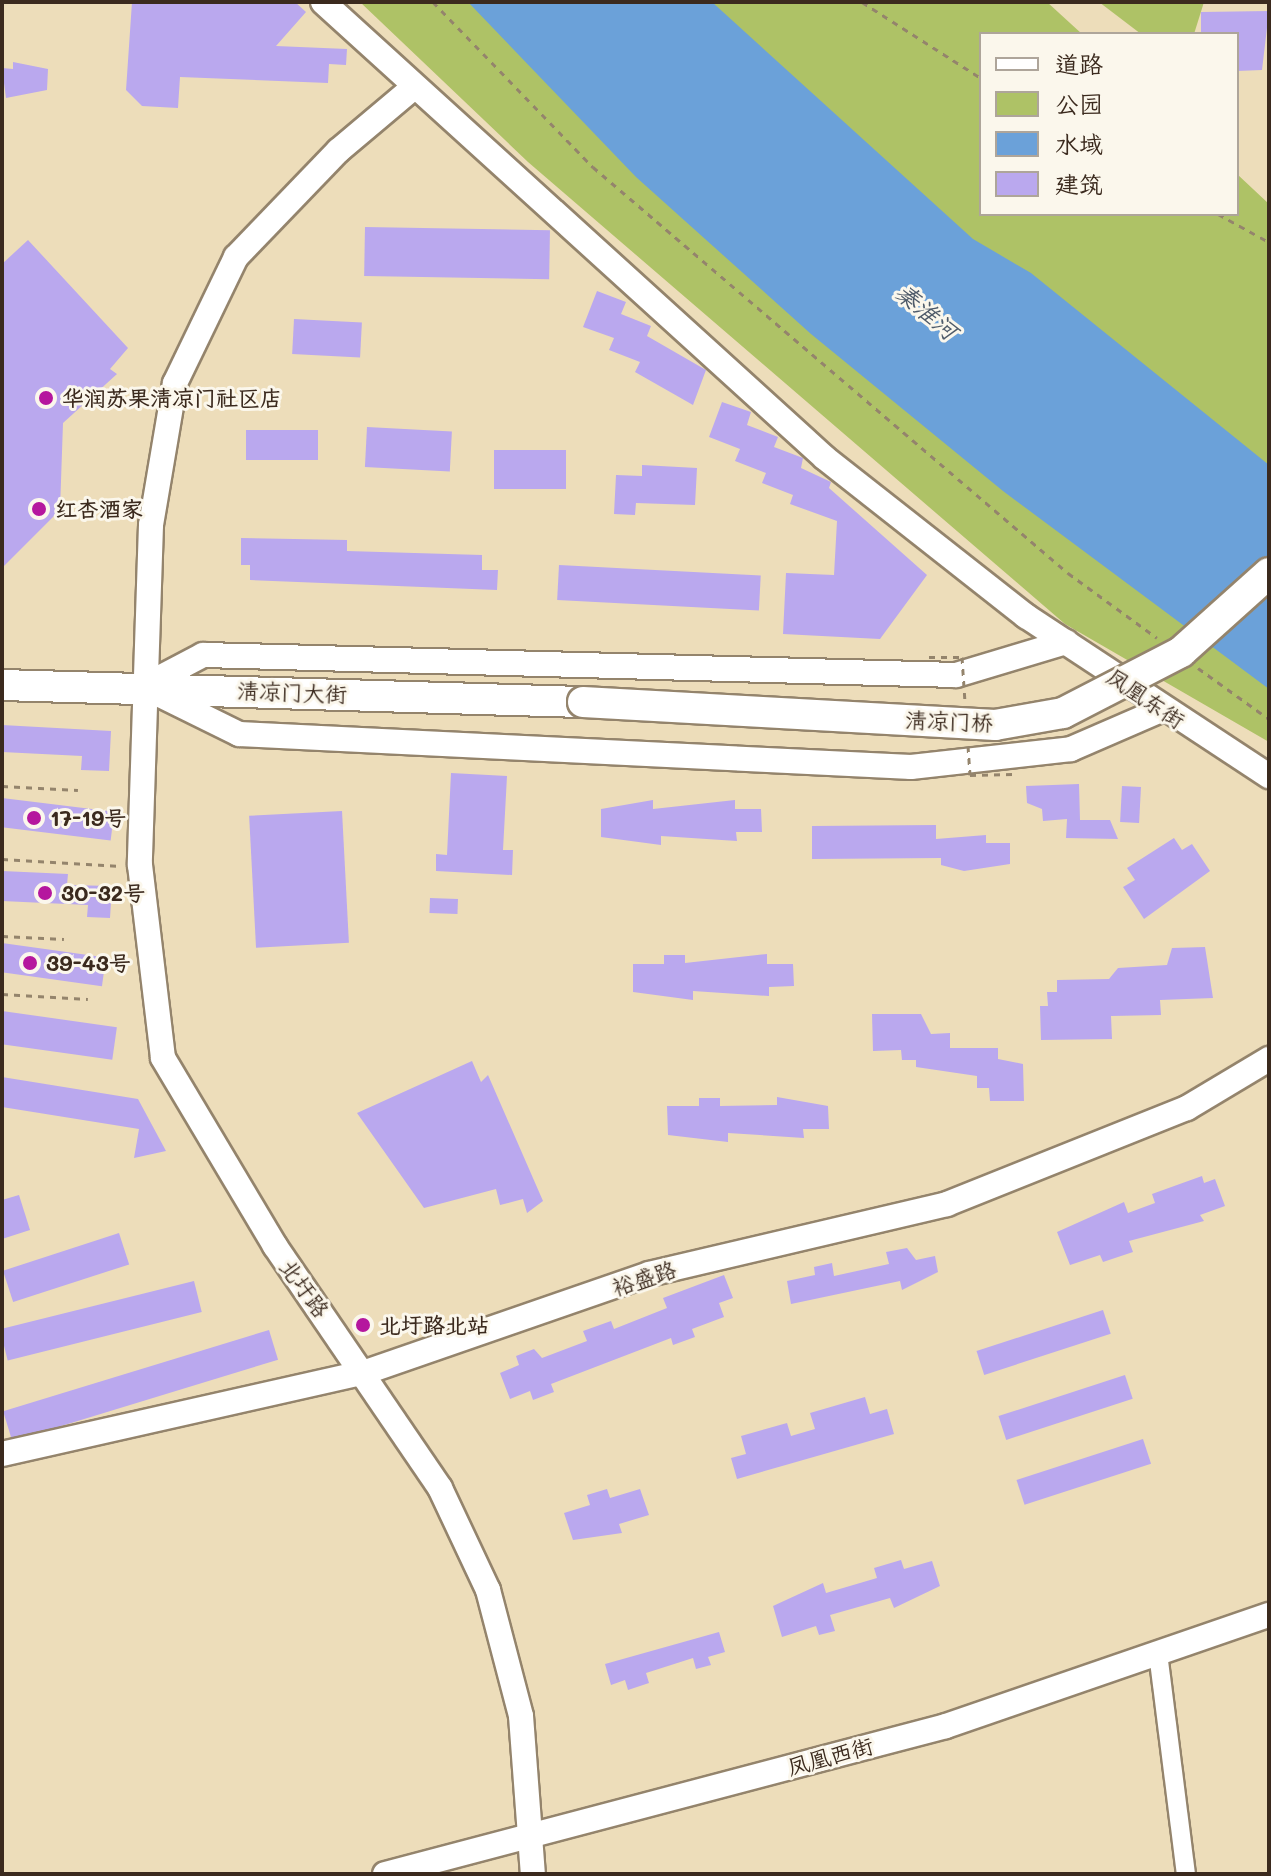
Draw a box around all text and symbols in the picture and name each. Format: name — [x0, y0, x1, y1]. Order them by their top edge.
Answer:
legend — [979, 32, 1239, 216]
text: 道路 — [1055, 48, 1103, 79]
text: 公园 — [1055, 88, 1103, 119]
text: 水域 — [1055, 128, 1103, 159]
text: 建筑 — [1055, 168, 1103, 199]
water label: 秦淮河 — [890, 277, 964, 345]
place label: 华润苏果清凉门社区店 — [62, 385, 282, 411]
marker: 华润苏果清凉门社区店 — [37, 389, 55, 407]
place label: 红杏酒家 — [55, 496, 143, 522]
marker: 红杏酒家 — [30, 500, 48, 518]
street label: 凤凰东街 — [1102, 662, 1190, 734]
street label: 清凉门大街 — [237, 677, 347, 707]
street label: 清凉门桥 — [905, 706, 993, 736]
place label: 17-19号 — [50, 805, 126, 831]
marker: 17-19号 — [25, 809, 43, 827]
place label: 30-32号 — [61, 880, 145, 906]
marker: 30-32号 — [36, 884, 54, 902]
place label: 39-43号 — [46, 950, 131, 976]
marker: 39-43号 — [21, 954, 39, 972]
street label: 北圩路 — [275, 1254, 335, 1322]
street label: 裕盛路 — [609, 1255, 679, 1301]
place label: 北圩路北站 — [379, 1312, 489, 1338]
marker: 北圩路北站 — [354, 1316, 372, 1334]
street label: 凤凰西街 — [784, 1732, 876, 1780]

